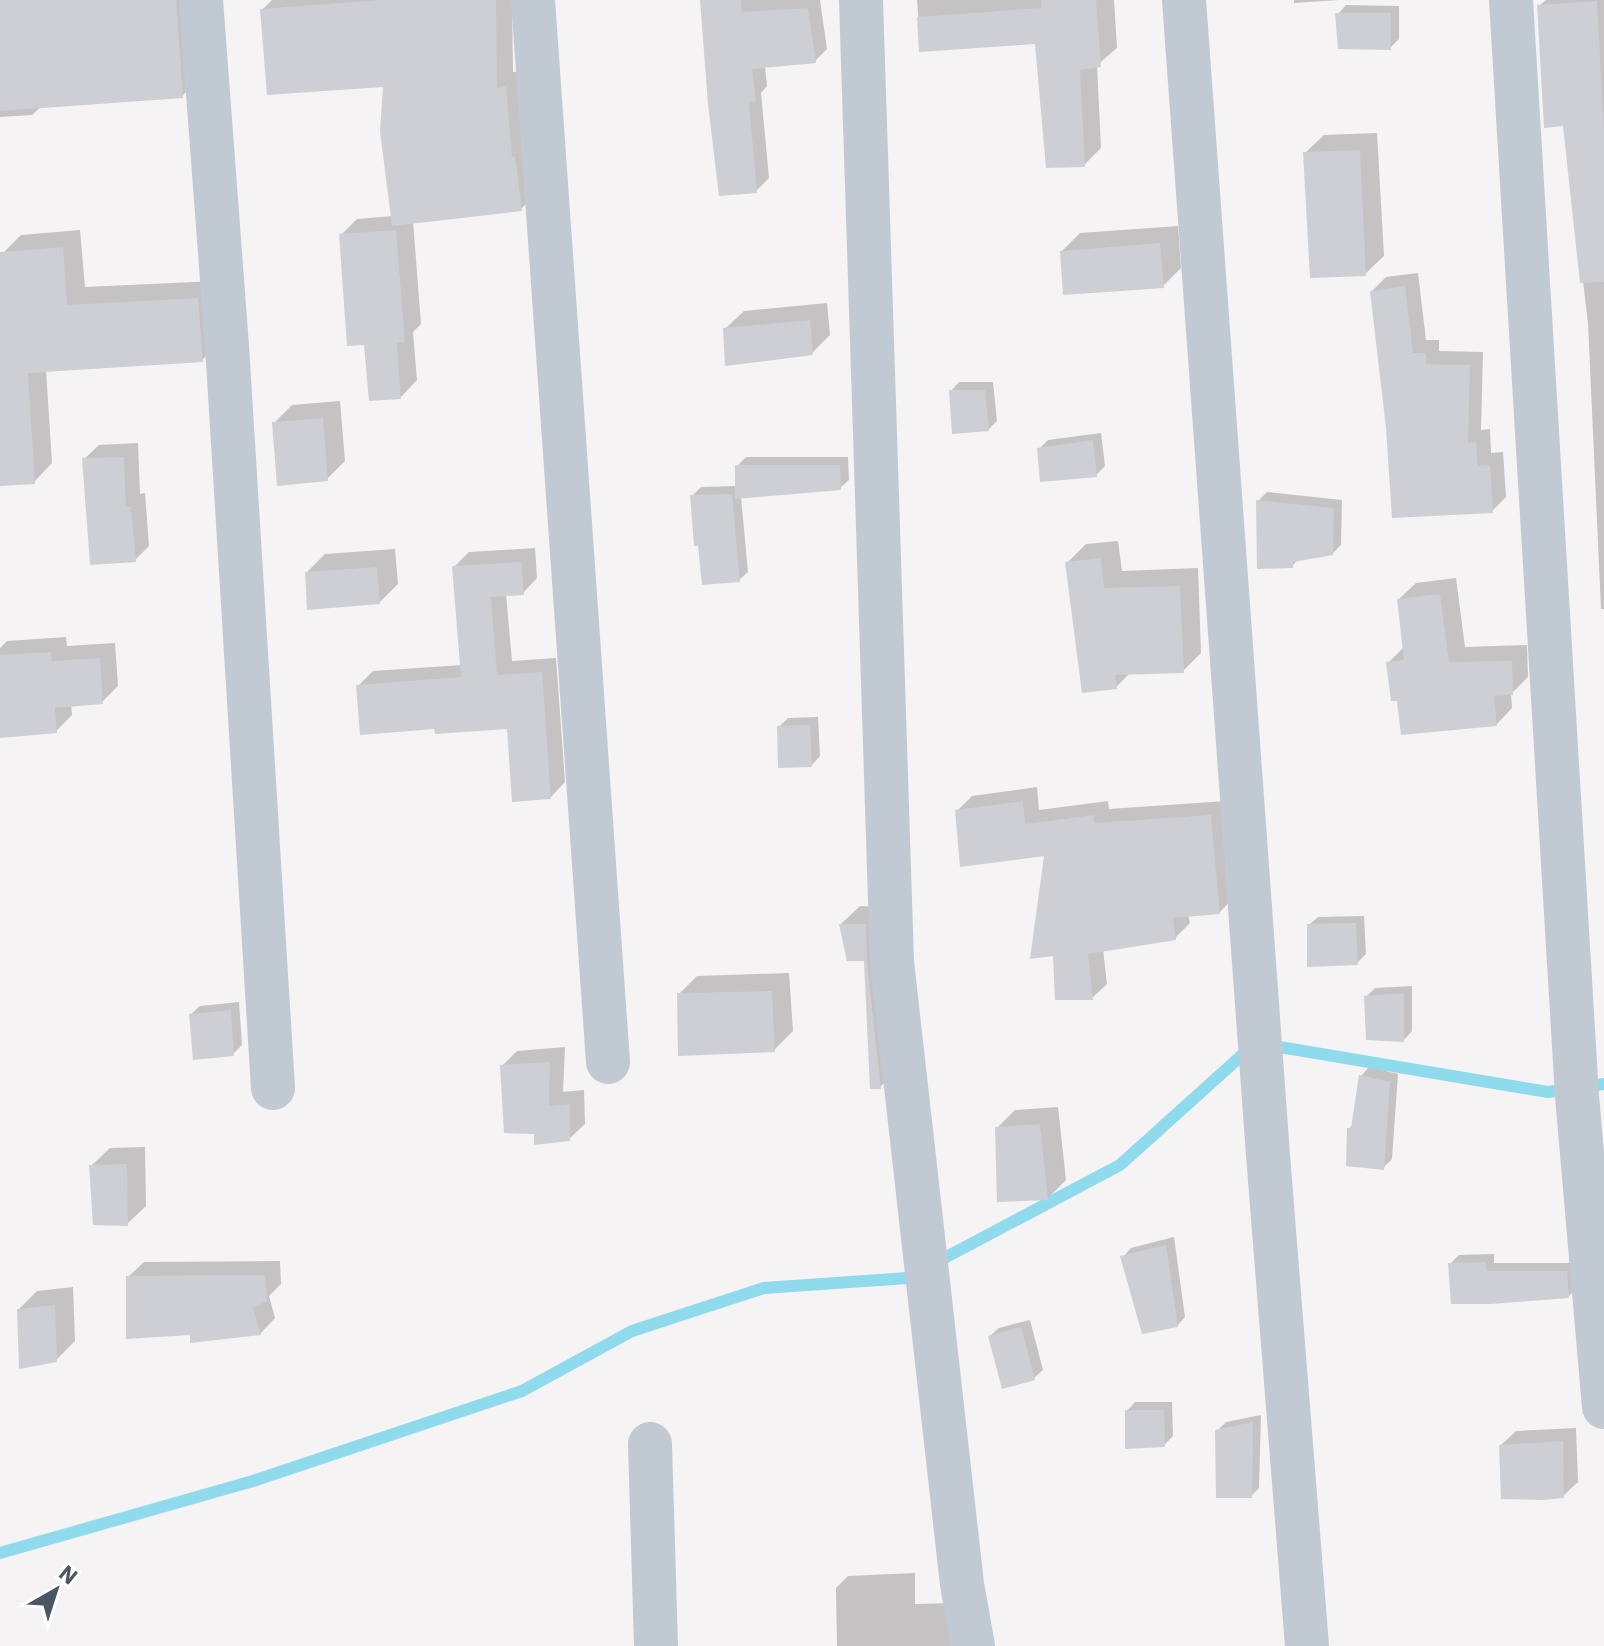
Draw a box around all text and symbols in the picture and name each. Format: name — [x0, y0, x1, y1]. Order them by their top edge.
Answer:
north arrow — [16, 1550, 96, 1630]
text: N — [54, 1558, 84, 1590]

